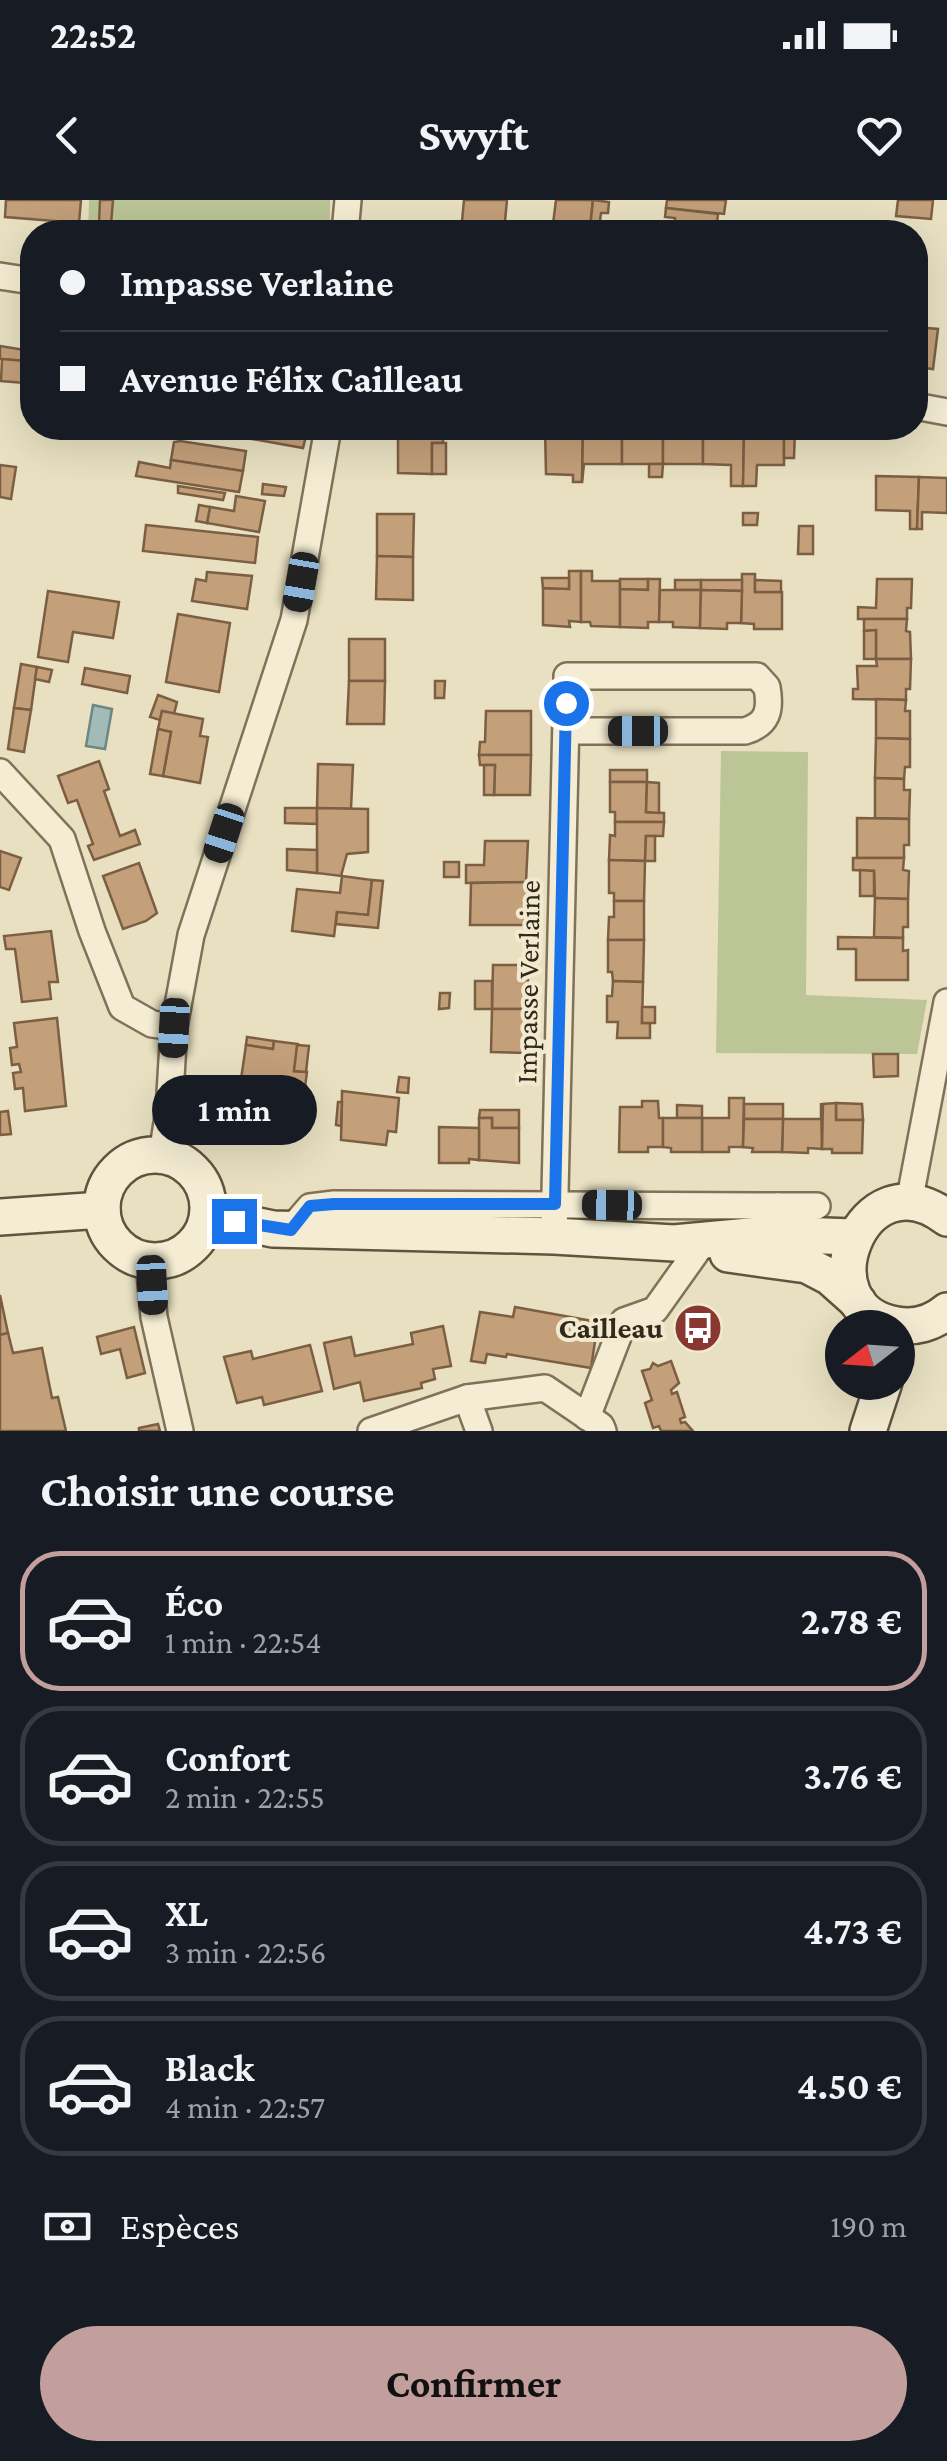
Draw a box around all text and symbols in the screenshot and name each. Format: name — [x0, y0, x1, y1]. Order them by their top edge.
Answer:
text: 22:52 — [50, 14, 136, 56]
icon: back — [40, 108, 95, 163]
icon: heart — [852, 108, 907, 163]
text: Swyft — [418, 110, 529, 160]
text: Impasse Verlaine — [120, 262, 394, 304]
text: Avenue Félix Cailleau — [120, 358, 463, 400]
car — [281, 550, 321, 614]
route start — [544, 681, 589, 726]
car — [608, 716, 668, 746]
car — [200, 800, 248, 866]
street label: Impasse Verlaine — [509, 880, 547, 1084]
car — [157, 997, 191, 1059]
callout: 1 min — [152, 1076, 316, 1146]
text: 1 min — [198, 1092, 271, 1128]
car — [582, 1189, 642, 1221]
route end — [212, 1199, 257, 1244]
car — [135, 1254, 169, 1316]
bus stop icon: Cailleau — [672, 1302, 724, 1354]
north arrow — [825, 1310, 915, 1400]
map controls — [825, 1310, 915, 1400]
place label: Cailleau — [559, 1311, 663, 1344]
text: Choisir une course — [40, 1466, 394, 1516]
icon: car — [45, 1576, 135, 1666]
text: Éco — [165, 1582, 223, 1624]
text: 2.78 € — [801, 1600, 902, 1642]
text: 1 min · 22:54 — [165, 1624, 322, 1660]
icon: car — [45, 1731, 135, 1821]
text: Confort — [165, 1737, 290, 1779]
text: 3.76 € — [804, 1755, 902, 1797]
text: 2 min · 22:55 — [165, 1779, 325, 1815]
icon: car — [45, 1886, 135, 1976]
text: XL — [165, 1892, 208, 1934]
text: 4.73 € — [803, 1910, 902, 1952]
text: 3 min · 22:56 — [165, 1934, 326, 1970]
icon: car — [45, 2041, 135, 2131]
text: Black — [165, 2047, 254, 2089]
text: 4.50 € — [797, 2065, 902, 2107]
text: 4 min · 22:57 — [165, 2089, 325, 2125]
icon: cash — [40, 2199, 95, 2254]
text: Espèces — [120, 2205, 239, 2247]
text: 190 m — [830, 2208, 907, 2244]
button: Confirmer — [40, 2326, 907, 2441]

